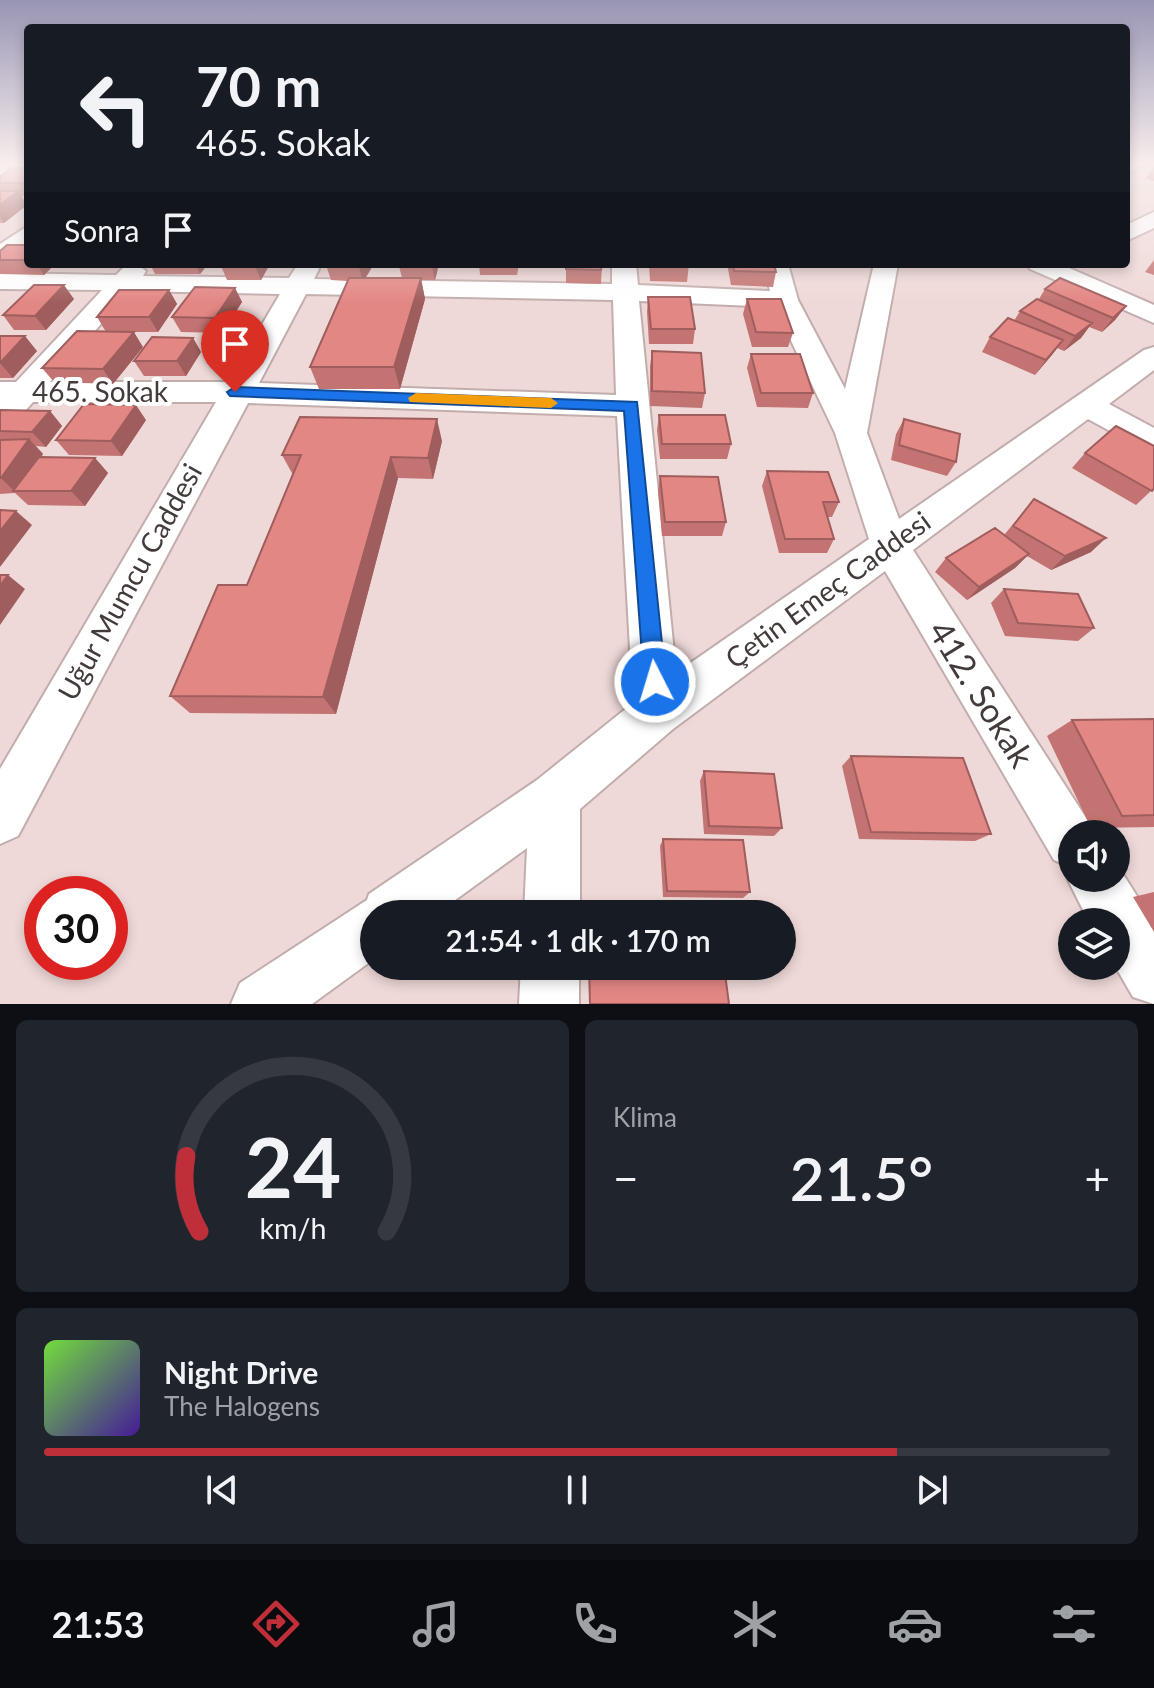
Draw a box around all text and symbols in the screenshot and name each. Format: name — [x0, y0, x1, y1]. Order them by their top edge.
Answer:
text: 70 m — [196, 52, 321, 119]
icon: left — [64, 56, 168, 160]
text: 465. Sokak — [196, 120, 371, 164]
icon: arrive — [156, 208, 200, 252]
text: Sonra — [64, 212, 140, 248]
pin — [201, 310, 269, 392]
icon: arrive — [213, 322, 257, 366]
street label: 465. Sokak — [32, 374, 169, 408]
street label: Uğur Mumcu Caddesi — [50, 457, 208, 706]
street label: Çetin Emeç Caddesi — [718, 503, 936, 675]
street label: 412. Sokak — [921, 612, 1044, 775]
position arrow — [613, 640, 697, 724]
map controls — [1058, 820, 1130, 980]
button: sound — [1058, 820, 1130, 892]
speed limit sign: 30 — [24, 876, 128, 980]
button: layers — [1058, 908, 1130, 980]
text: 21:54 · 1 dk · 170 m — [445, 922, 711, 958]
text: Klima — [613, 1101, 677, 1133]
text: 24 — [244, 1116, 341, 1216]
text: 21.5° — [790, 1142, 933, 1214]
text: − — [613, 1152, 639, 1204]
text: + — [1084, 1152, 1110, 1204]
text: km/h — [259, 1211, 326, 1245]
text: Night Drive — [164, 1354, 318, 1390]
text: The Halogens — [164, 1390, 320, 1422]
icon: previous — [200, 1468, 244, 1512]
icon: pause — [555, 1468, 599, 1512]
icon: next — [910, 1468, 954, 1512]
icon: directions — [248, 1596, 304, 1652]
icon: music — [408, 1596, 464, 1652]
icon: phone — [567, 1596, 623, 1652]
icon: climate — [727, 1596, 783, 1652]
icon: car — [887, 1596, 943, 1652]
icon: filters — [1046, 1596, 1102, 1652]
text: 21:53 — [52, 1602, 145, 1646]

